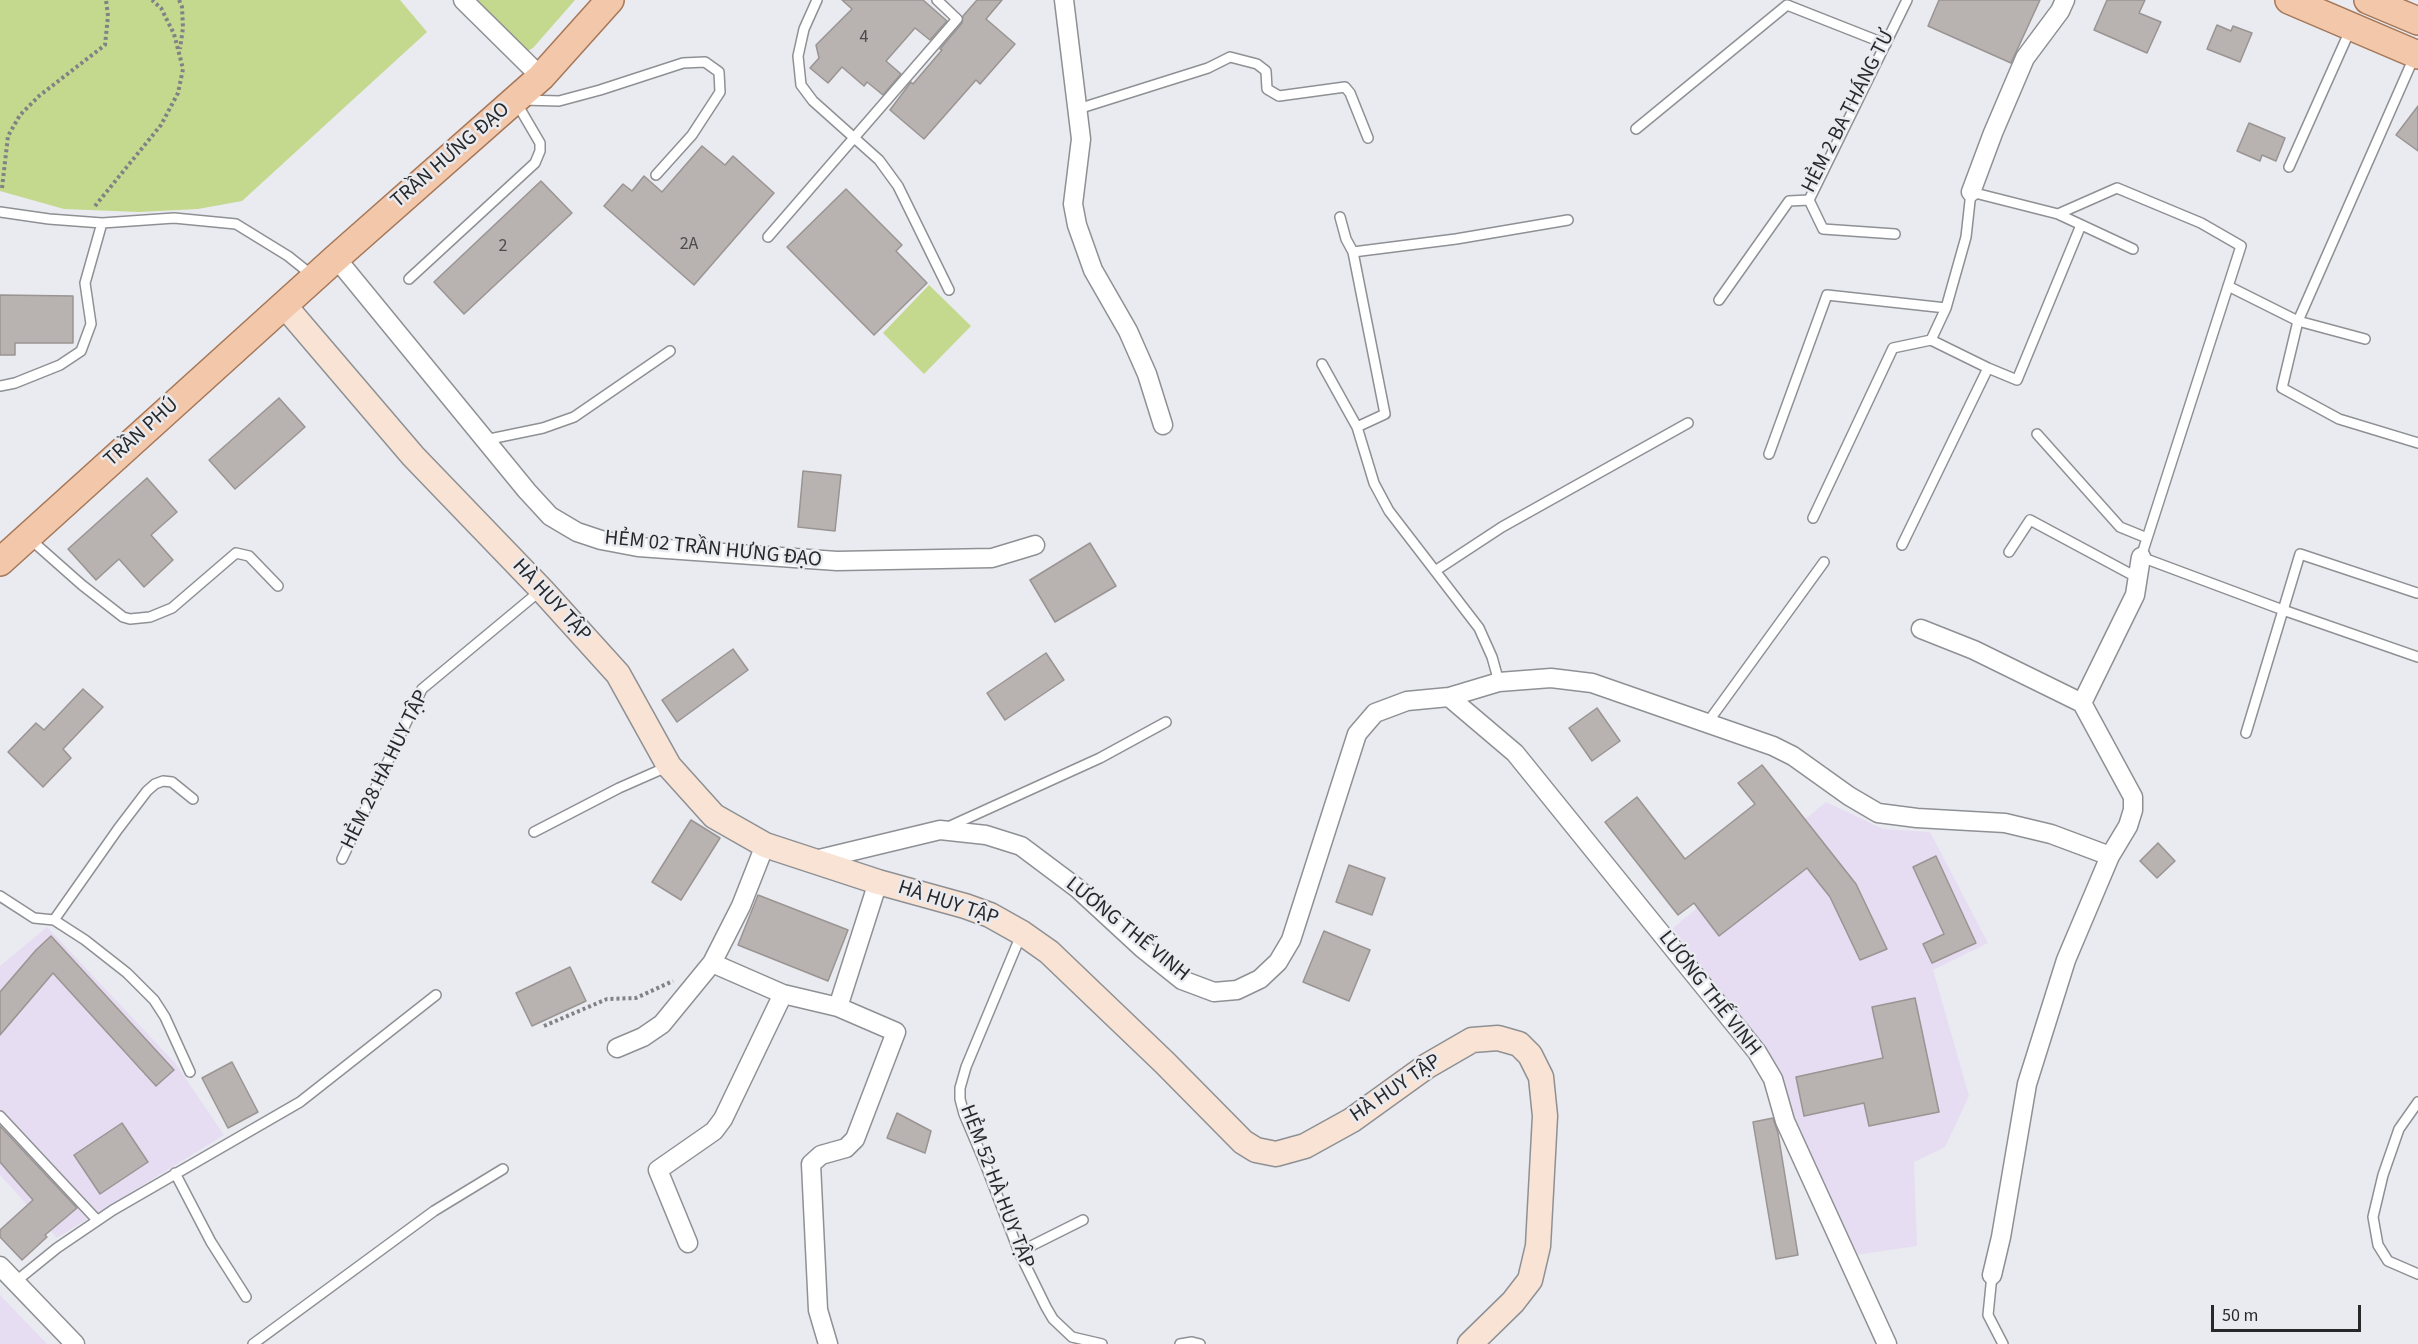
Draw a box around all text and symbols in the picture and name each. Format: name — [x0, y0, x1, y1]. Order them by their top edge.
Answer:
house number: 4 — [860, 27, 868, 49]
street label: HẺM 2 BA THÁNG TƯ — [1797, 27, 1901, 197]
street label: TRẦN HƯNG ĐẠO — [387, 98, 515, 214]
house number: 2A — [680, 234, 698, 256]
house number: 2 — [499, 236, 507, 258]
street label: TRẦN PHÚ — [100, 393, 184, 473]
street label: HẺM 02 TRẦN HƯNG ĐẠO — [603, 526, 823, 574]
street label: HÀ HUY TẬP — [506, 554, 596, 648]
street label: HẺM 28 HÀ HUY TẬP — [337, 687, 435, 853]
street label: LƯƠNG THẾ VINH — [1060, 872, 1194, 988]
street label: HÀ HUY TẬP — [895, 876, 1001, 932]
street label: LƯƠNG THẾ VINH — [1652, 926, 1766, 1062]
street label: HÀ HUY TẬP — [1346, 1049, 1446, 1129]
street label: HẺM 52 HÀ HUY TẬP — [953, 1102, 1039, 1272]
scale bar — [2214, 1293, 2364, 1331]
text: 50 m — [2222, 1303, 2258, 1328]

